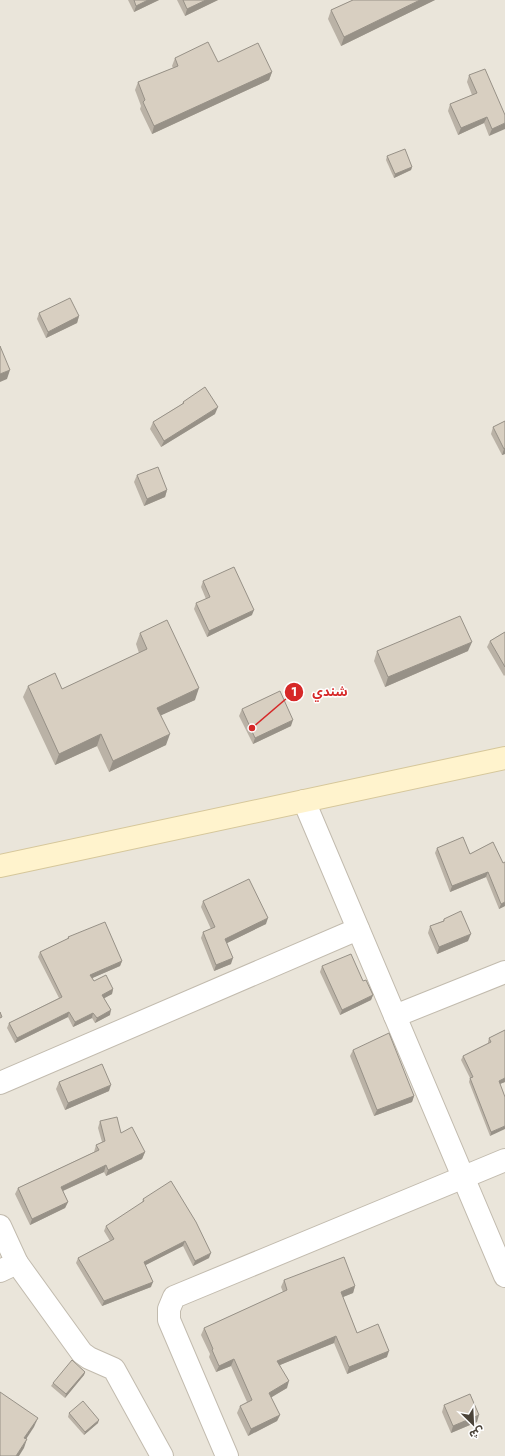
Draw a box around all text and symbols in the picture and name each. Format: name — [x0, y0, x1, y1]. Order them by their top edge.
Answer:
callout: شندي — [284, 679, 356, 704]
text: شندي — [312, 682, 348, 702]
text: 1 — [291, 683, 297, 701]
north arrow — [453, 1404, 493, 1444]
text: ش — [467, 1423, 487, 1444]

